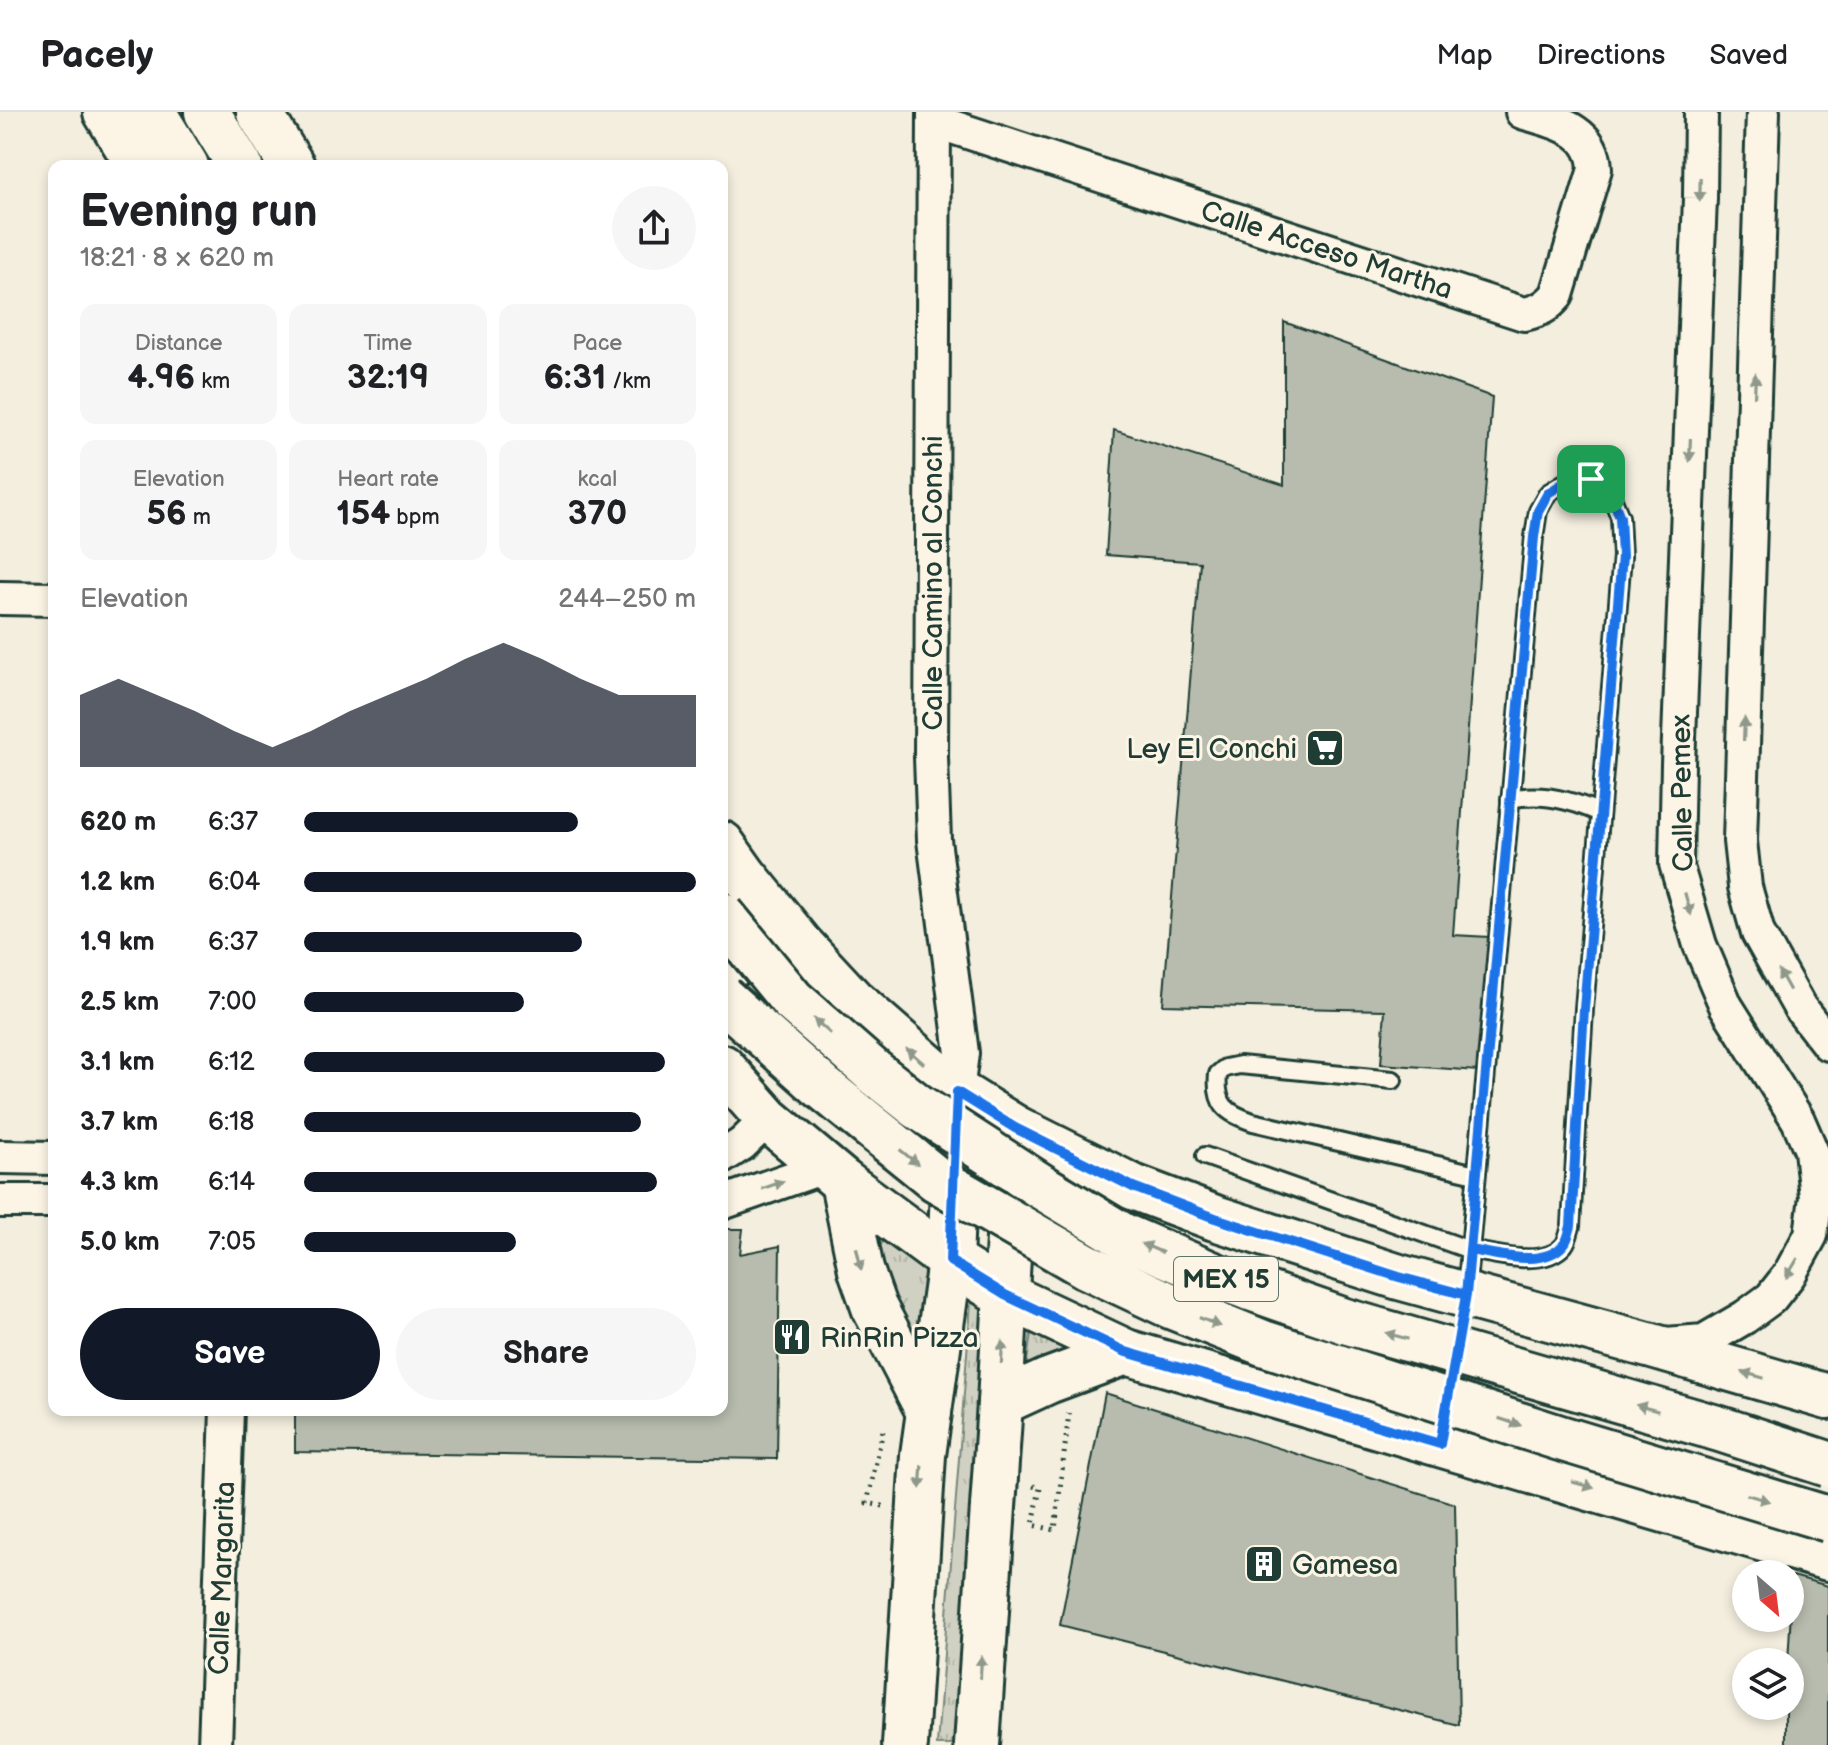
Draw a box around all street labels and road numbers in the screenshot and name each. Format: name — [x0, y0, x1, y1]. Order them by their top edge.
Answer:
street label: Calle Acceso Martha — [1196, 194, 1457, 307]
street label: Calle Camino al Conchi — [917, 435, 950, 731]
street label: Calle Pemex — [1665, 714, 1700, 872]
road number: MEX 15 — [1174, 1257, 1278, 1301]
street label: Calle Margarita — [203, 1480, 242, 1676]

